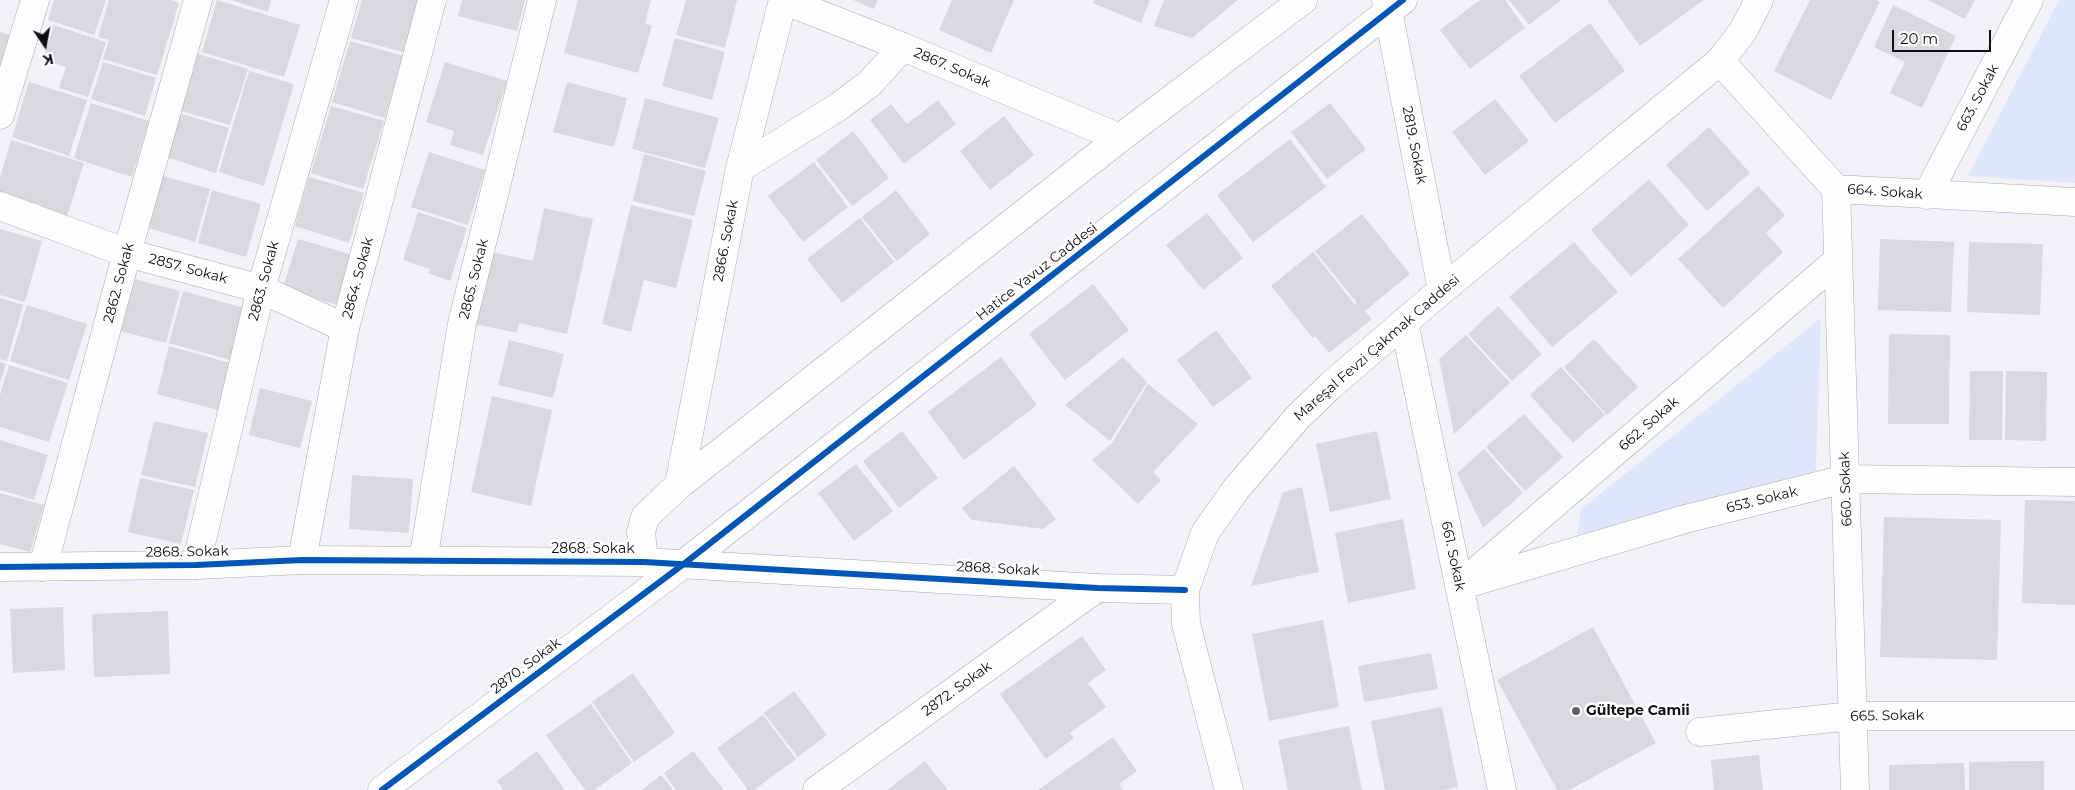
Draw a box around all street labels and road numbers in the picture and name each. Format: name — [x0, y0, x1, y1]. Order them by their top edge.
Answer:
street label: 2867. Sokak — [911, 44, 993, 92]
street label: 663. Sokak — [1953, 61, 2003, 135]
street label: 2819. Sokak — [1398, 105, 1430, 185]
street label: 664. Sokak — [1847, 181, 1923, 203]
street label: 2866. Sokak — [710, 199, 742, 283]
street label: Hatice Yavuz Caddesi — [973, 220, 1101, 324]
street label: 2864. Sokak — [339, 235, 377, 321]
street label: 2865. Sokak — [456, 237, 492, 321]
street label: 2863. Sokak — [245, 239, 283, 323]
street label: 2862. Sokak — [100, 241, 138, 325]
street label: 2857. Sokak — [147, 250, 229, 288]
street label: Mareşal Fevzi Çakmak Caddesi — [1290, 271, 1464, 425]
street label: 662. Sokak — [1616, 393, 1682, 455]
street label: 660. Sokak — [1836, 451, 1856, 527]
street label: 653. Sokak — [1724, 483, 1800, 517]
street label: 661. Sokak — [1437, 520, 1469, 592]
street label: 2868. Sokak — [551, 541, 635, 557]
street label: 2868. Sokak — [145, 543, 229, 561]
street label: 2868. Sokak — [956, 558, 1040, 580]
street label: 2870. Sokak — [488, 634, 564, 698]
street label: 2872. Sokak — [919, 658, 995, 720]
street label: 665. Sokak — [1850, 707, 1924, 725]

